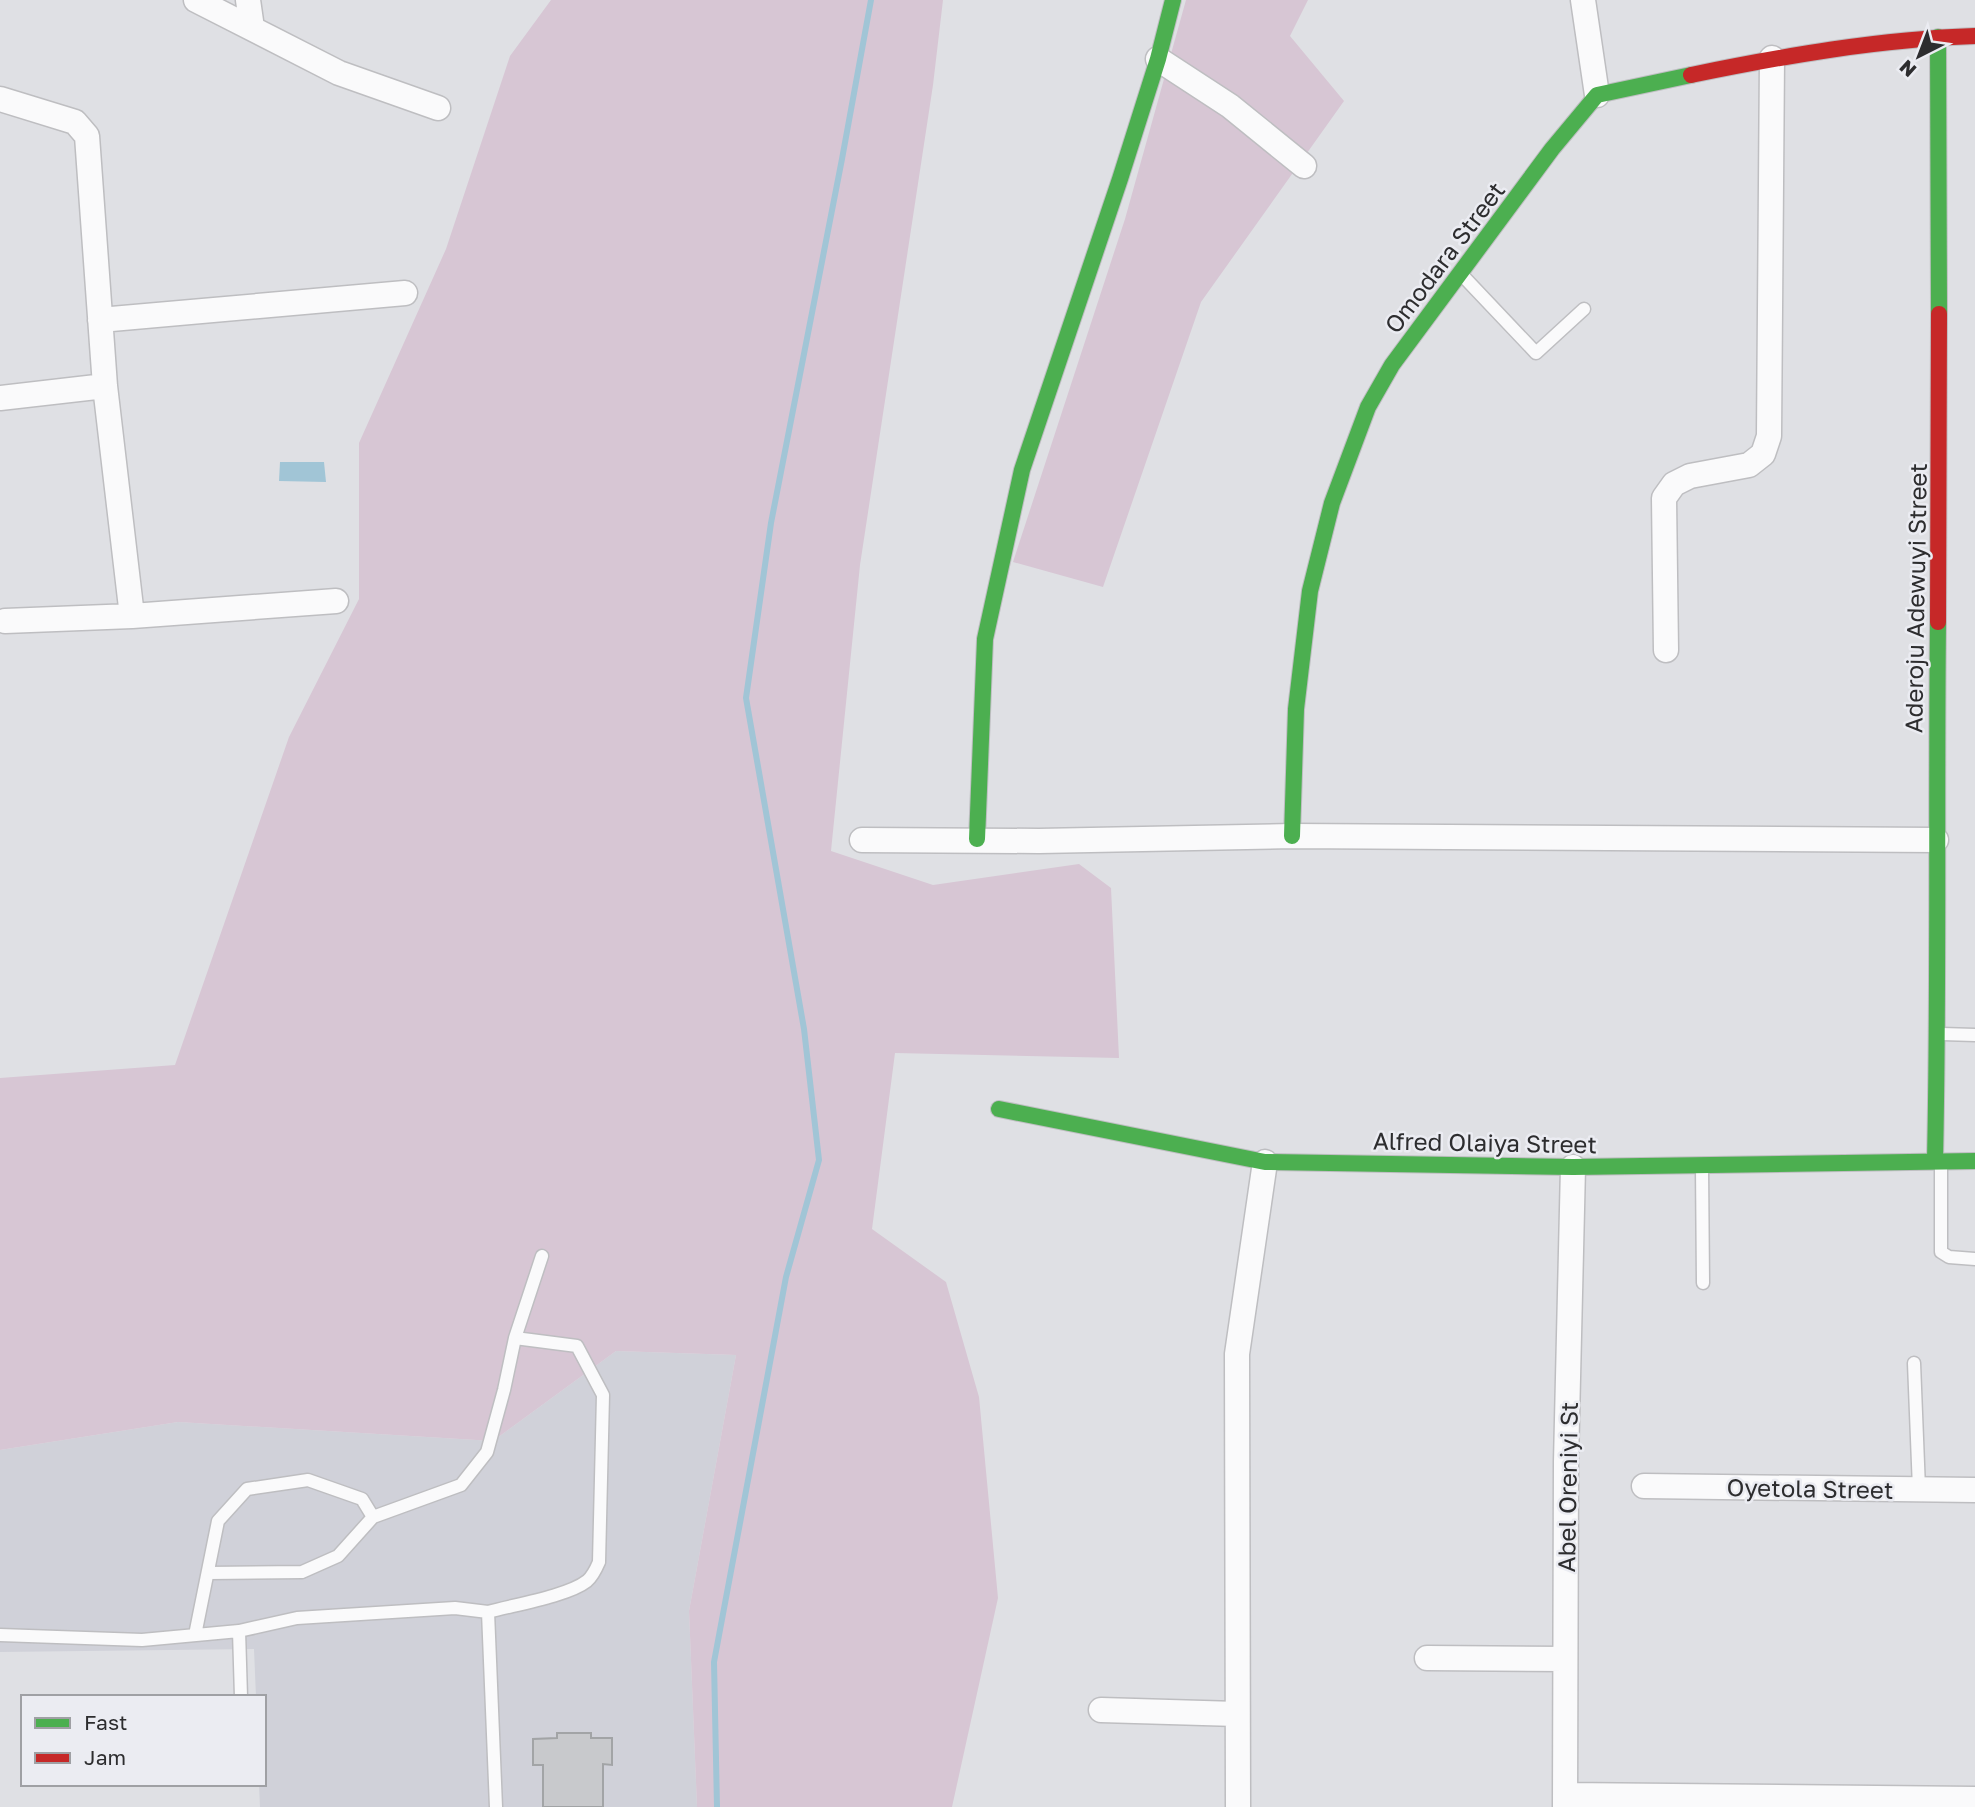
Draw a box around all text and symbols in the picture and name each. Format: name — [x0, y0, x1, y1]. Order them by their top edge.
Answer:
north arrow — [1884, 21, 1954, 91]
text: N — [1894, 56, 1920, 82]
street label: Omodara Street — [1378, 176, 1510, 338]
street label: Aderoju Adewuyi Street — [1898, 463, 1932, 733]
street label: Alfred Olaiya Street — [1373, 1126, 1597, 1158]
street label: Abel Oreniyi St — [1551, 1401, 1583, 1573]
street label: Oyetola Street — [1726, 1472, 1894, 1504]
legend — [21, 1695, 266, 1786]
text: Fast — [84, 1709, 127, 1735]
text: Jam — [84, 1744, 126, 1770]

